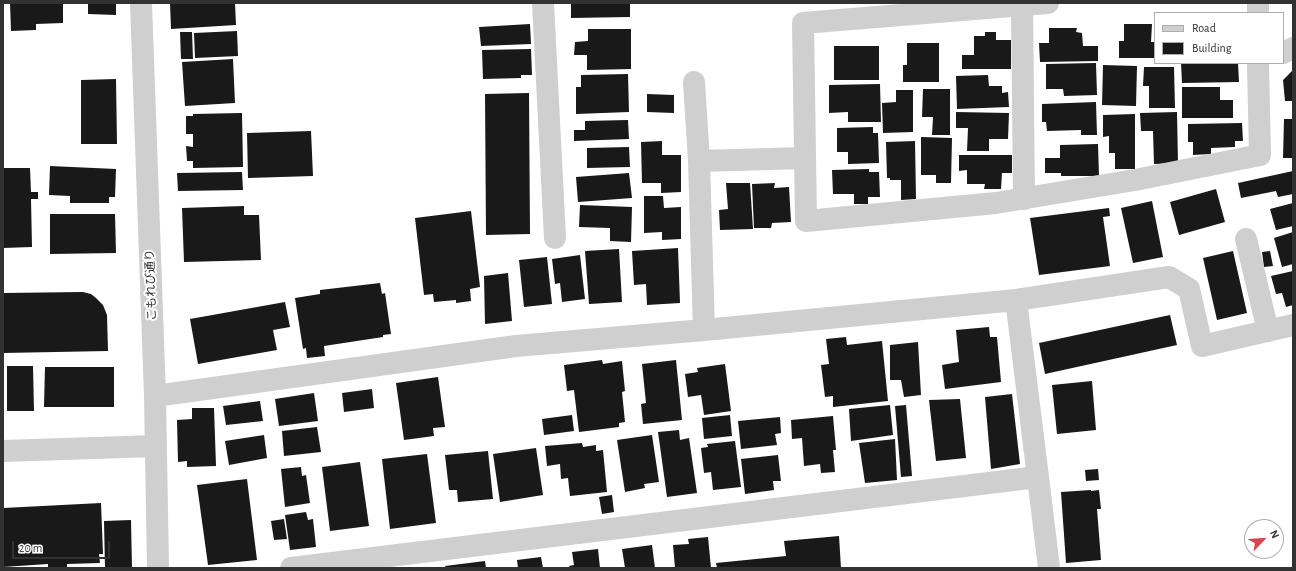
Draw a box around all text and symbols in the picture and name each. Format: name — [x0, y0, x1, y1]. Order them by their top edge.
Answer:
legend — [1154, 12, 1284, 64]
text: Road — [1192, 22, 1216, 34]
text: Building — [1192, 42, 1232, 54]
street label: こもれび通り — [143, 249, 159, 321]
north arrow — [1244, 519, 1284, 559]
text: N — [1268, 528, 1281, 540]
scale bar — [14, 533, 112, 559]
text: 20 m — [19, 542, 42, 554]

